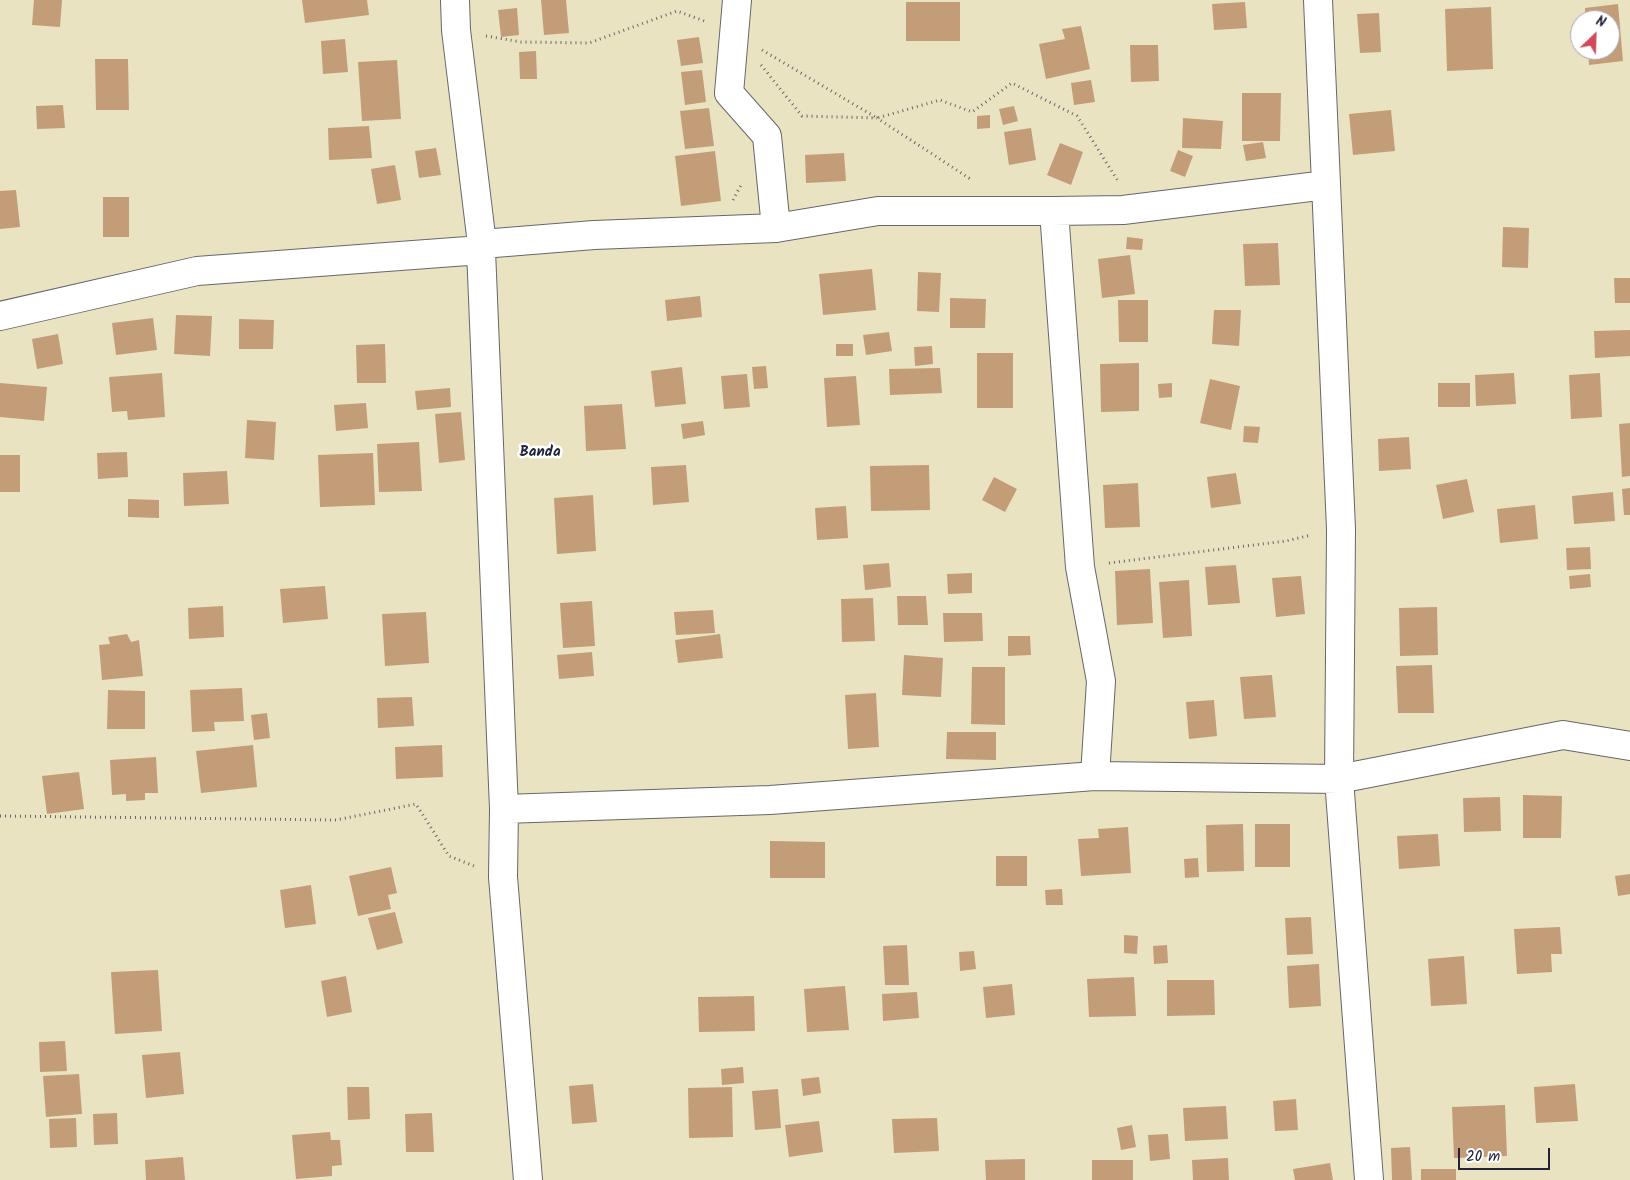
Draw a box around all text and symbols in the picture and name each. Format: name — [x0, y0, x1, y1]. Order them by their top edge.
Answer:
north arrow — [1570, 10, 1620, 60]
text: N — [1592, 10, 1609, 34]
district label: Banda — [519, 444, 561, 462]
scale bar — [1460, 1138, 1552, 1170]
text: 20 m — [1466, 1145, 1500, 1169]

